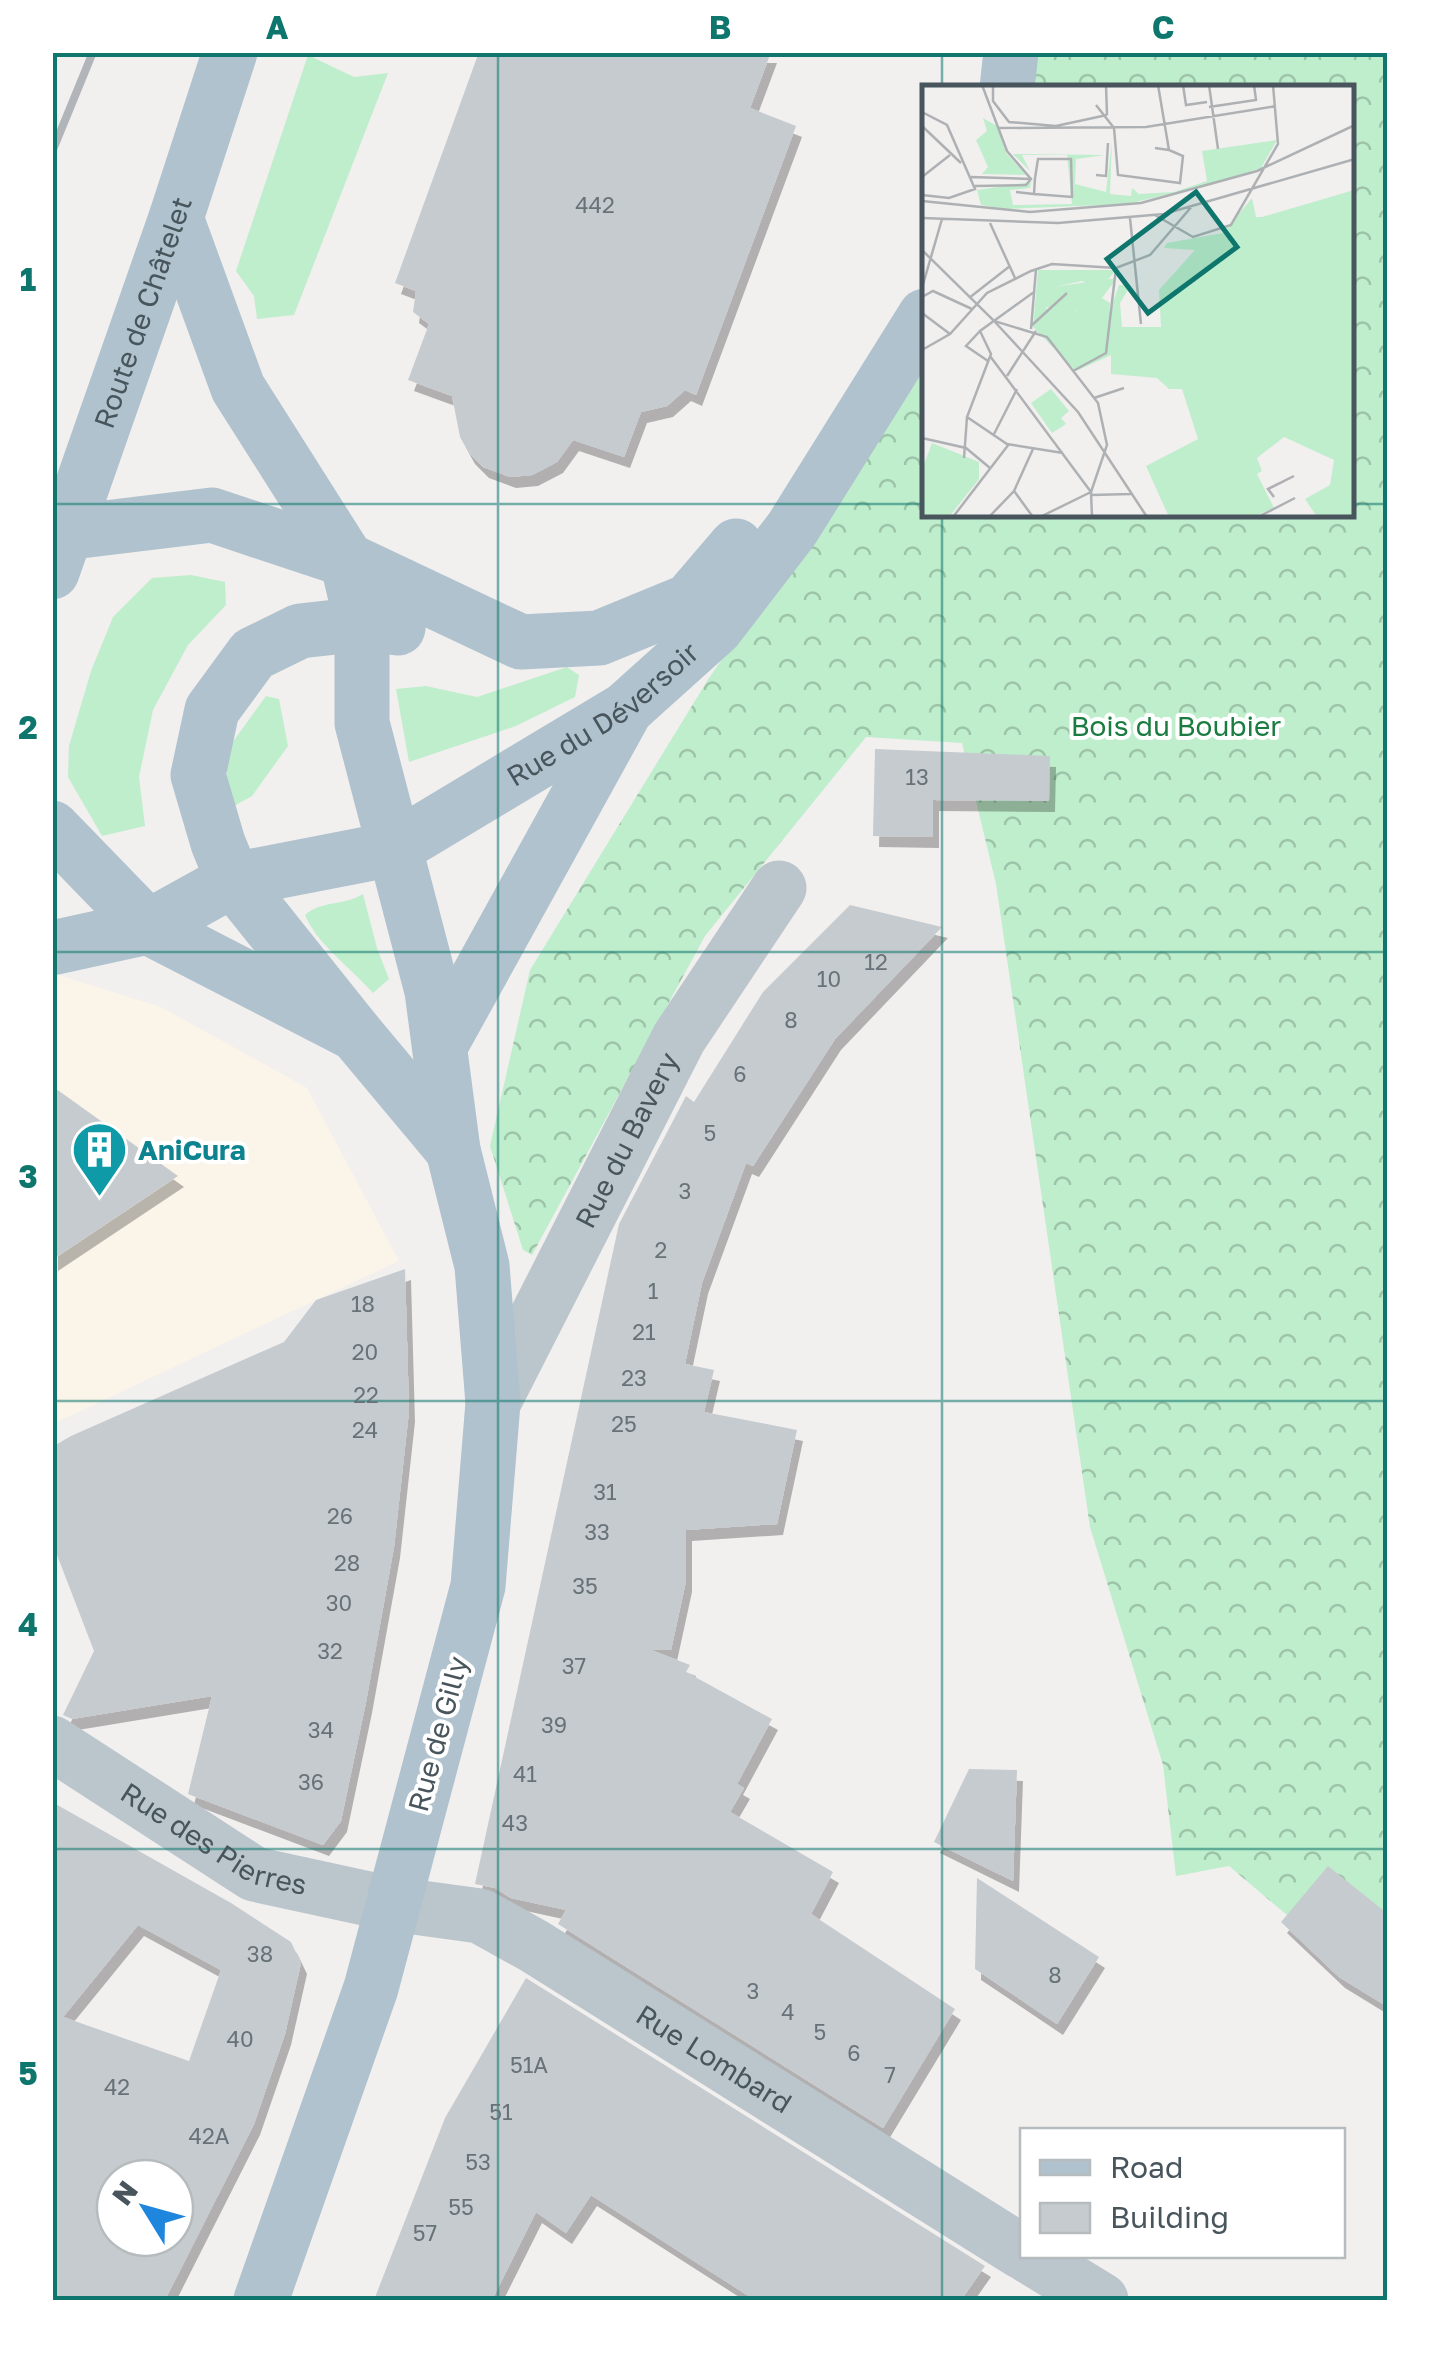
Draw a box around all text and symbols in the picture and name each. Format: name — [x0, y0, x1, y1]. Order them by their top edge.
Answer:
text: A — [266, 8, 289, 46]
text: B — [709, 8, 731, 46]
text: C — [1152, 8, 1174, 46]
inset map — [922, 85, 1355, 518]
house number: 442 — [575, 191, 615, 218]
street label: Route de Châtelet — [87, 192, 198, 432]
text: 1 — [20, 260, 36, 298]
street label: Rue du Déversoir — [501, 635, 705, 793]
text: 2 — [18, 708, 38, 746]
park label: Bois du Boubier — [1071, 709, 1281, 742]
house number: 13 — [905, 763, 929, 790]
house number: 12 — [864, 948, 888, 975]
house number: 10 — [817, 965, 841, 992]
house number: 8 — [784, 1006, 798, 1033]
street label: Rue du Bavery — [568, 1046, 685, 1233]
house number: 6 — [733, 1060, 747, 1087]
house number: 5 — [704, 1119, 716, 1146]
building icon: AniCura — [69, 1120, 129, 1199]
place label: AniCura — [138, 1133, 246, 1166]
text: 3 — [18, 1157, 38, 1195]
house number: 3 — [679, 1177, 691, 1204]
house number: 2 — [655, 1236, 667, 1263]
house number: 1 — [648, 1277, 659, 1304]
house number: 18 — [351, 1290, 375, 1317]
house number: 21 — [632, 1318, 656, 1345]
house number: 20 — [352, 1338, 378, 1365]
house number: 23 — [621, 1364, 647, 1391]
house number: 22 — [353, 1381, 379, 1408]
house number: 25 — [611, 1410, 637, 1437]
house number: 24 — [352, 1416, 378, 1443]
house number: 31 — [593, 1478, 617, 1505]
house number: 26 — [327, 1502, 353, 1529]
house number: 33 — [584, 1518, 610, 1545]
house number: 28 — [334, 1549, 360, 1576]
house number: 35 — [572, 1572, 598, 1599]
house number: 30 — [326, 1589, 352, 1616]
text: 4 — [18, 1605, 38, 1643]
house number: 32 — [317, 1637, 343, 1664]
street label: Rue de Gilly — [401, 1652, 474, 1815]
house number: 37 — [562, 1652, 586, 1679]
house number: 39 — [541, 1711, 567, 1738]
house number: 34 — [308, 1716, 334, 1743]
house number: 41 — [513, 1760, 537, 1787]
house number: 36 — [298, 1768, 324, 1795]
street label: Rue des Pierres — [115, 1775, 310, 1901]
house number: 43 — [502, 1809, 528, 1836]
house number: 38 — [247, 1940, 273, 1967]
house number: 8 — [1048, 1961, 1062, 1988]
house number: 3 — [747, 1977, 759, 2004]
street label: Rue Lombard — [631, 1997, 798, 2119]
house number: 4 — [781, 1998, 795, 2025]
house number: 5 — [814, 2018, 826, 2045]
house number: 40 — [226, 2025, 254, 2052]
house number: 6 — [847, 2039, 861, 2066]
house number: 51A — [510, 2051, 548, 2078]
text: 5 — [18, 2054, 38, 2092]
house number: 7 — [884, 2061, 896, 2088]
house number: 42 — [104, 2073, 130, 2100]
house number: 51 — [489, 2098, 513, 2125]
house number: 42A — [189, 2122, 230, 2149]
legend — [1020, 2128, 1345, 2258]
house number: 53 — [465, 2148, 491, 2175]
text: Road — [1110, 2149, 1184, 2185]
north arrow — [95, 2158, 195, 2258]
text: N — [105, 2174, 144, 2211]
house number: 55 — [448, 2193, 474, 2220]
text: Building — [1110, 2199, 1229, 2235]
house number: 57 — [413, 2219, 437, 2246]

